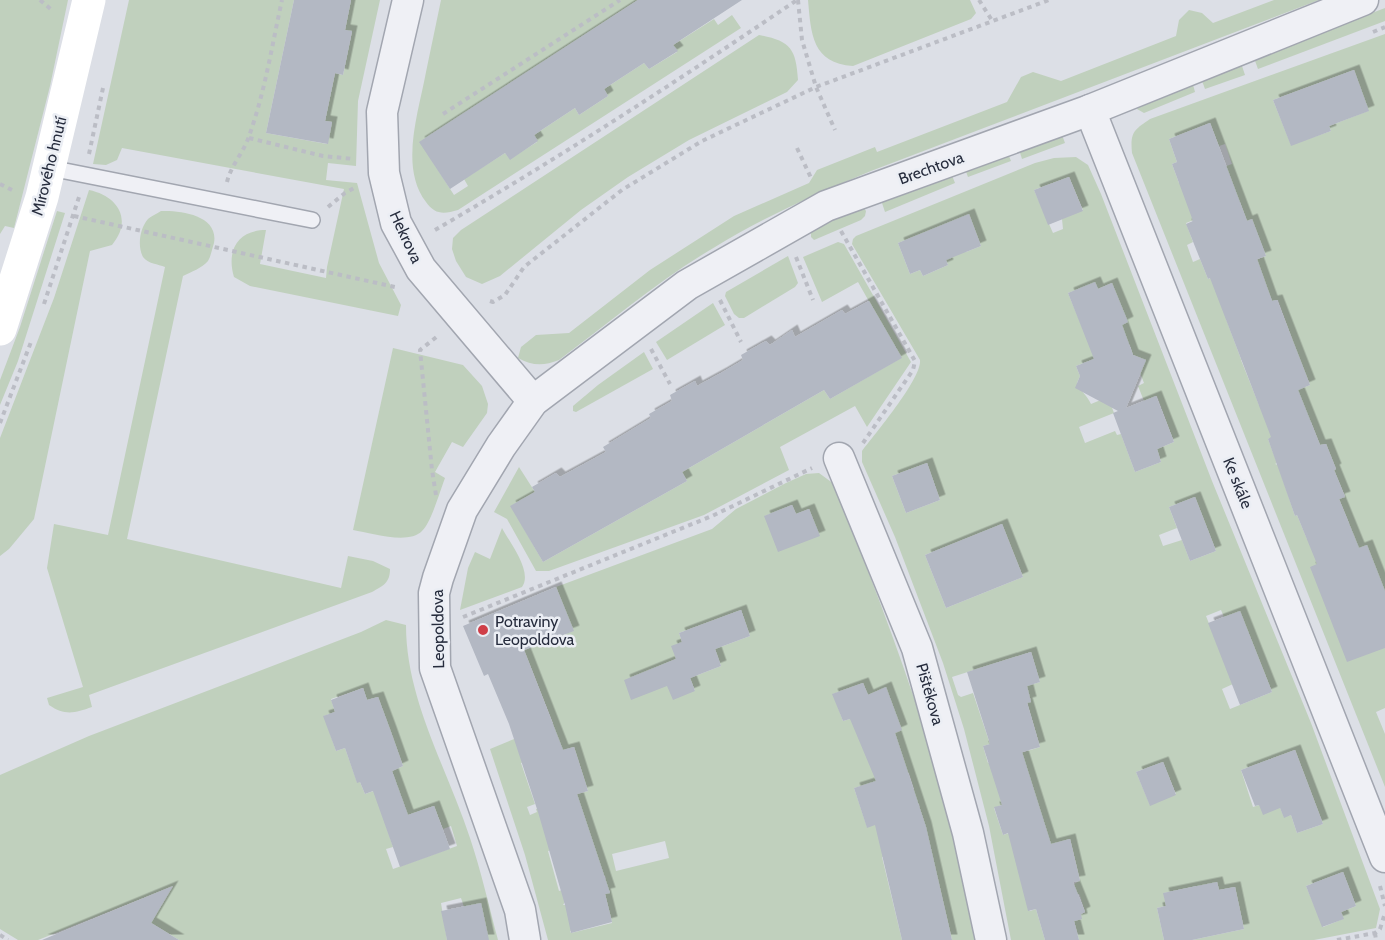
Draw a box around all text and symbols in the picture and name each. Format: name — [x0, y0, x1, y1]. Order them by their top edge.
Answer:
street label: Mírového hnutí — [28, 114, 71, 218]
street label: Brechtova — [896, 147, 966, 189]
street label: Hekrova — [386, 208, 426, 266]
street label: Ke skále — [1219, 455, 1257, 511]
street label: Leopoldova — [428, 589, 448, 669]
place label: Potraviny Leopoldova — [495, 612, 575, 649]
marker: Potraviny Leopoldova — [476, 623, 490, 637]
street label: Pištěkova — [912, 661, 948, 727]

